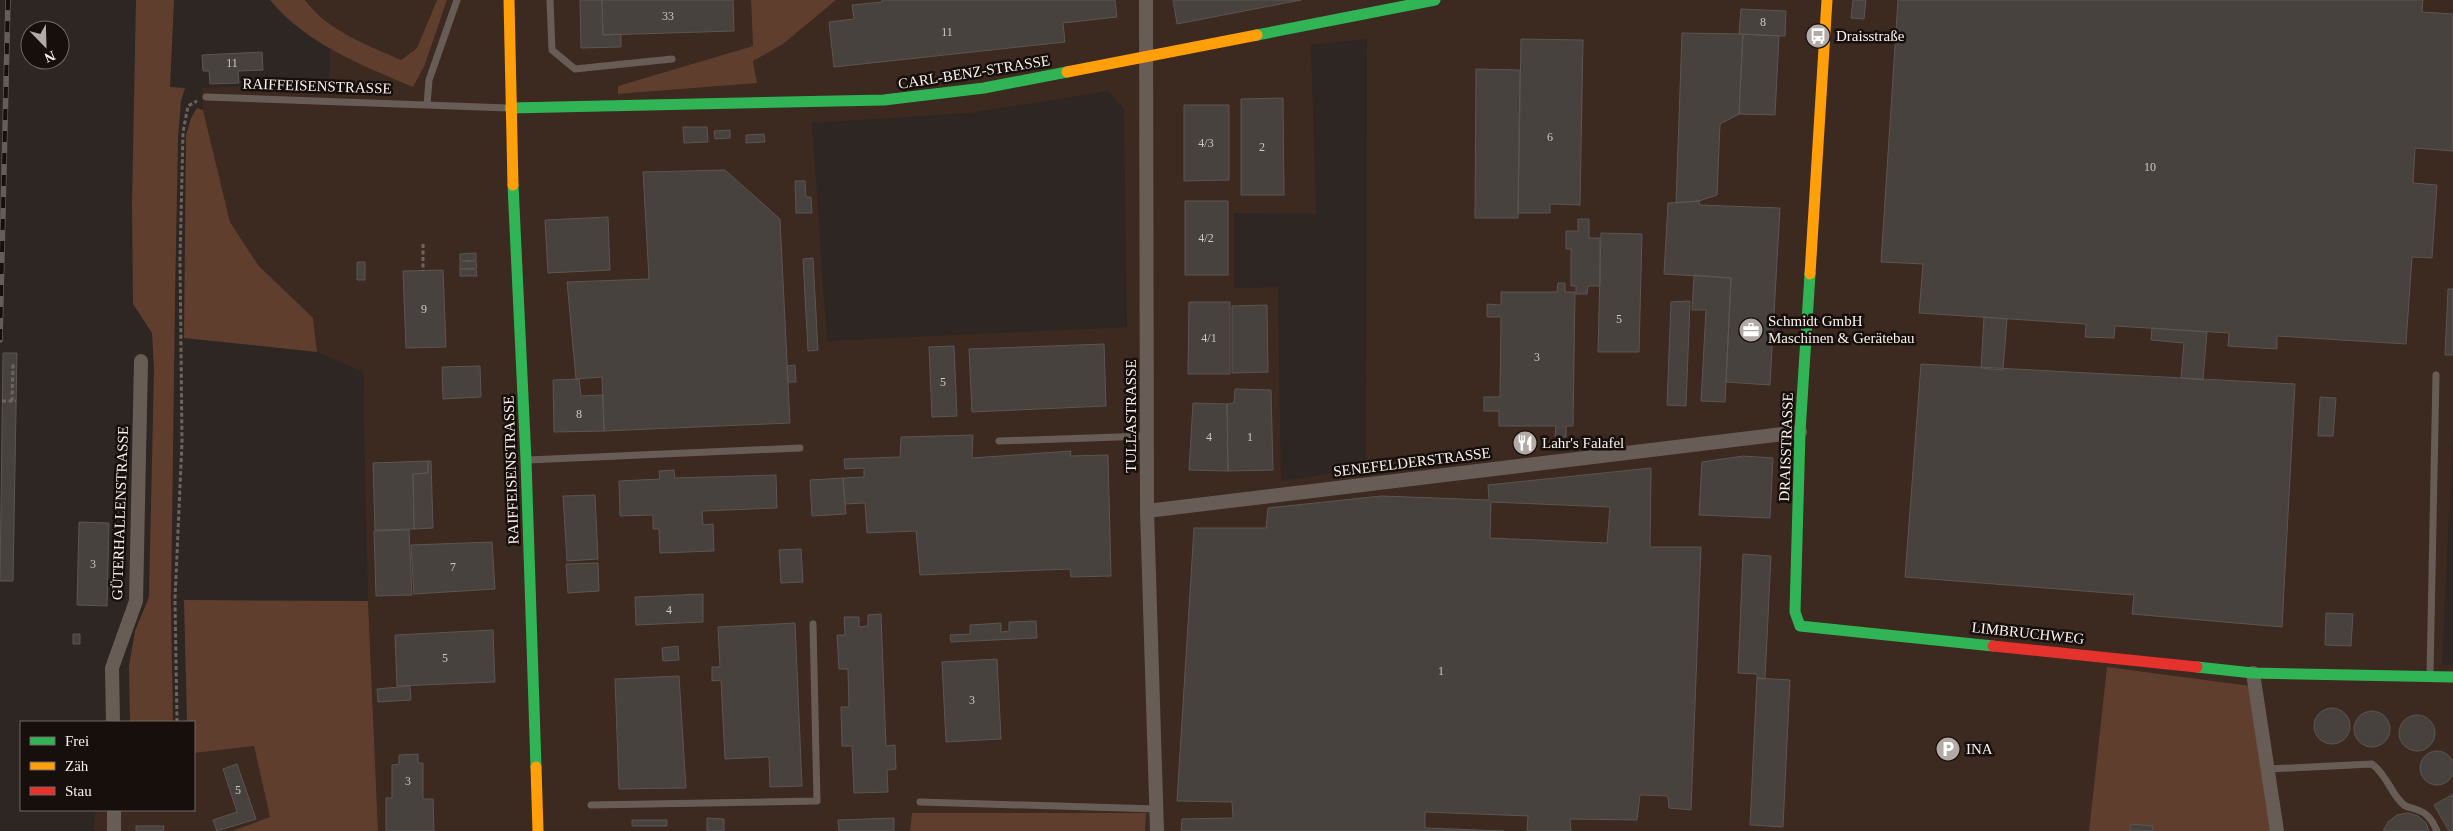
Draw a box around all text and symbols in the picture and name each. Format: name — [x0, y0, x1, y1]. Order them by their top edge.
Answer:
house number: 33 — [662, 9, 674, 23]
house number: 8 — [1760, 15, 1766, 29]
north arrow — [20, 20, 70, 70]
bus stop icon: Draisstraße — [1805, 23, 1831, 49]
house number: 11 — [941, 25, 953, 39]
place label: Draisstraße — [1836, 28, 1905, 44]
text: N — [42, 48, 57, 65]
street label: CARL-BENZ-STRASSE — [897, 52, 1051, 92]
house number: 11 — [226, 56, 238, 70]
street label: RAIFFEISENSTRASSE — [242, 75, 392, 97]
house number: 6 — [1547, 130, 1553, 144]
house number: 4/3 — [1198, 136, 1214, 150]
house number: 2 — [1259, 140, 1265, 154]
house number: 10 — [2144, 160, 2156, 174]
house number: 4/2 — [1198, 231, 1214, 245]
house number: 9 — [421, 302, 427, 316]
house number: 5 — [1616, 312, 1622, 326]
place label: Schmidt GmbH Maschinen & Gerätebau — [1768, 313, 1915, 346]
office icon: Schmidt GmbH Maschinen & Gerätebau — [1738, 317, 1764, 343]
house number: 4/1 — [1201, 331, 1217, 345]
house number: 3 — [1534, 350, 1540, 364]
street label: TULLASTRASSE — [1123, 359, 1139, 473]
house number: 5 — [940, 375, 946, 389]
street label: DRAISSTRASSE — [1776, 392, 1796, 502]
street label: RAIFFEISENSTRASSE — [500, 395, 522, 545]
house number: 8 — [576, 407, 582, 421]
street label: GÜTERHALLENSTRASSE — [109, 426, 131, 600]
house number: 4 — [1206, 430, 1212, 444]
house number: 1 — [1247, 430, 1253, 444]
restaurant icon: Lahr's Falafel — [1512, 430, 1538, 456]
place label: Lahr's Falafel — [1542, 435, 1624, 451]
street label: SENEFELDERSTRASSE — [1332, 444, 1492, 480]
house number: 3 — [90, 557, 96, 571]
house number: 7 — [450, 560, 456, 574]
house number: 4 — [666, 603, 672, 617]
street label: LIMBRUCHWEG — [1971, 619, 2085, 647]
house number: 5 — [442, 651, 448, 665]
house number: 1 — [1438, 664, 1444, 678]
house number: 3 — [969, 693, 975, 707]
legend — [20, 721, 195, 811]
text: Frei — [65, 733, 89, 749]
parking icon: INA — [1935, 736, 1961, 762]
place label: INA — [1966, 741, 1993, 757]
text: Zäh — [65, 758, 89, 774]
house number: 3 — [405, 774, 411, 788]
text: Stau — [65, 783, 92, 799]
house number: 5 — [235, 783, 241, 797]

